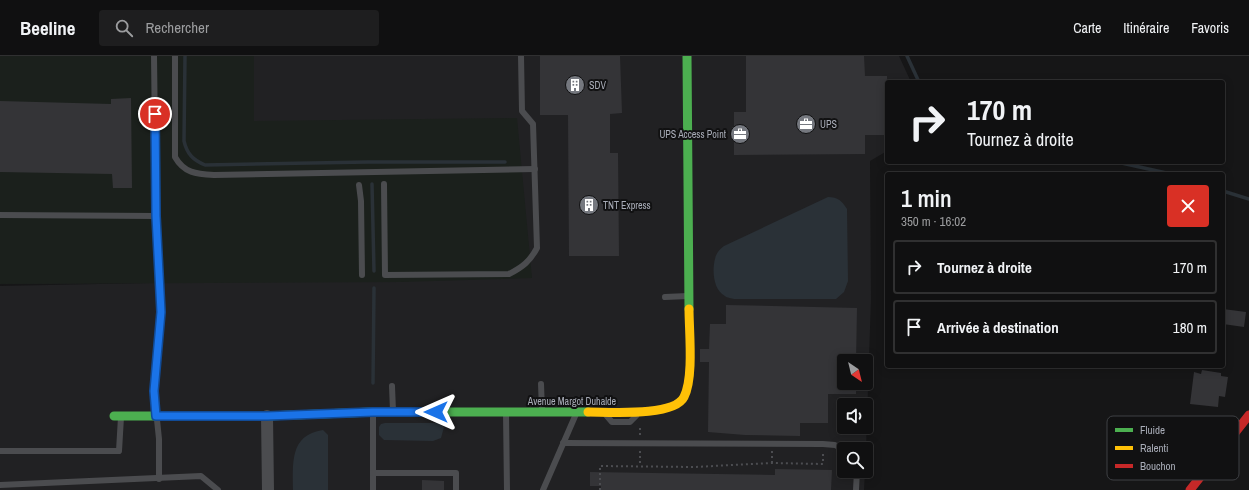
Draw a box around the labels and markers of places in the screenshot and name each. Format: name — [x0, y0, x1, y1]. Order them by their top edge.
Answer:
building icon: SDV — [564, 74, 586, 96]
place label: SDV — [589, 79, 606, 92]
pin — [138, 97, 172, 131]
office icon: UPS — [795, 113, 817, 135]
place label: UPS — [820, 118, 837, 131]
office icon: UPS Access Point — [729, 123, 751, 145]
place label: UPS Access Point — [659, 128, 727, 141]
building icon: TNT Express — [578, 194, 600, 216]
place label: TNT Express — [603, 199, 651, 212]

